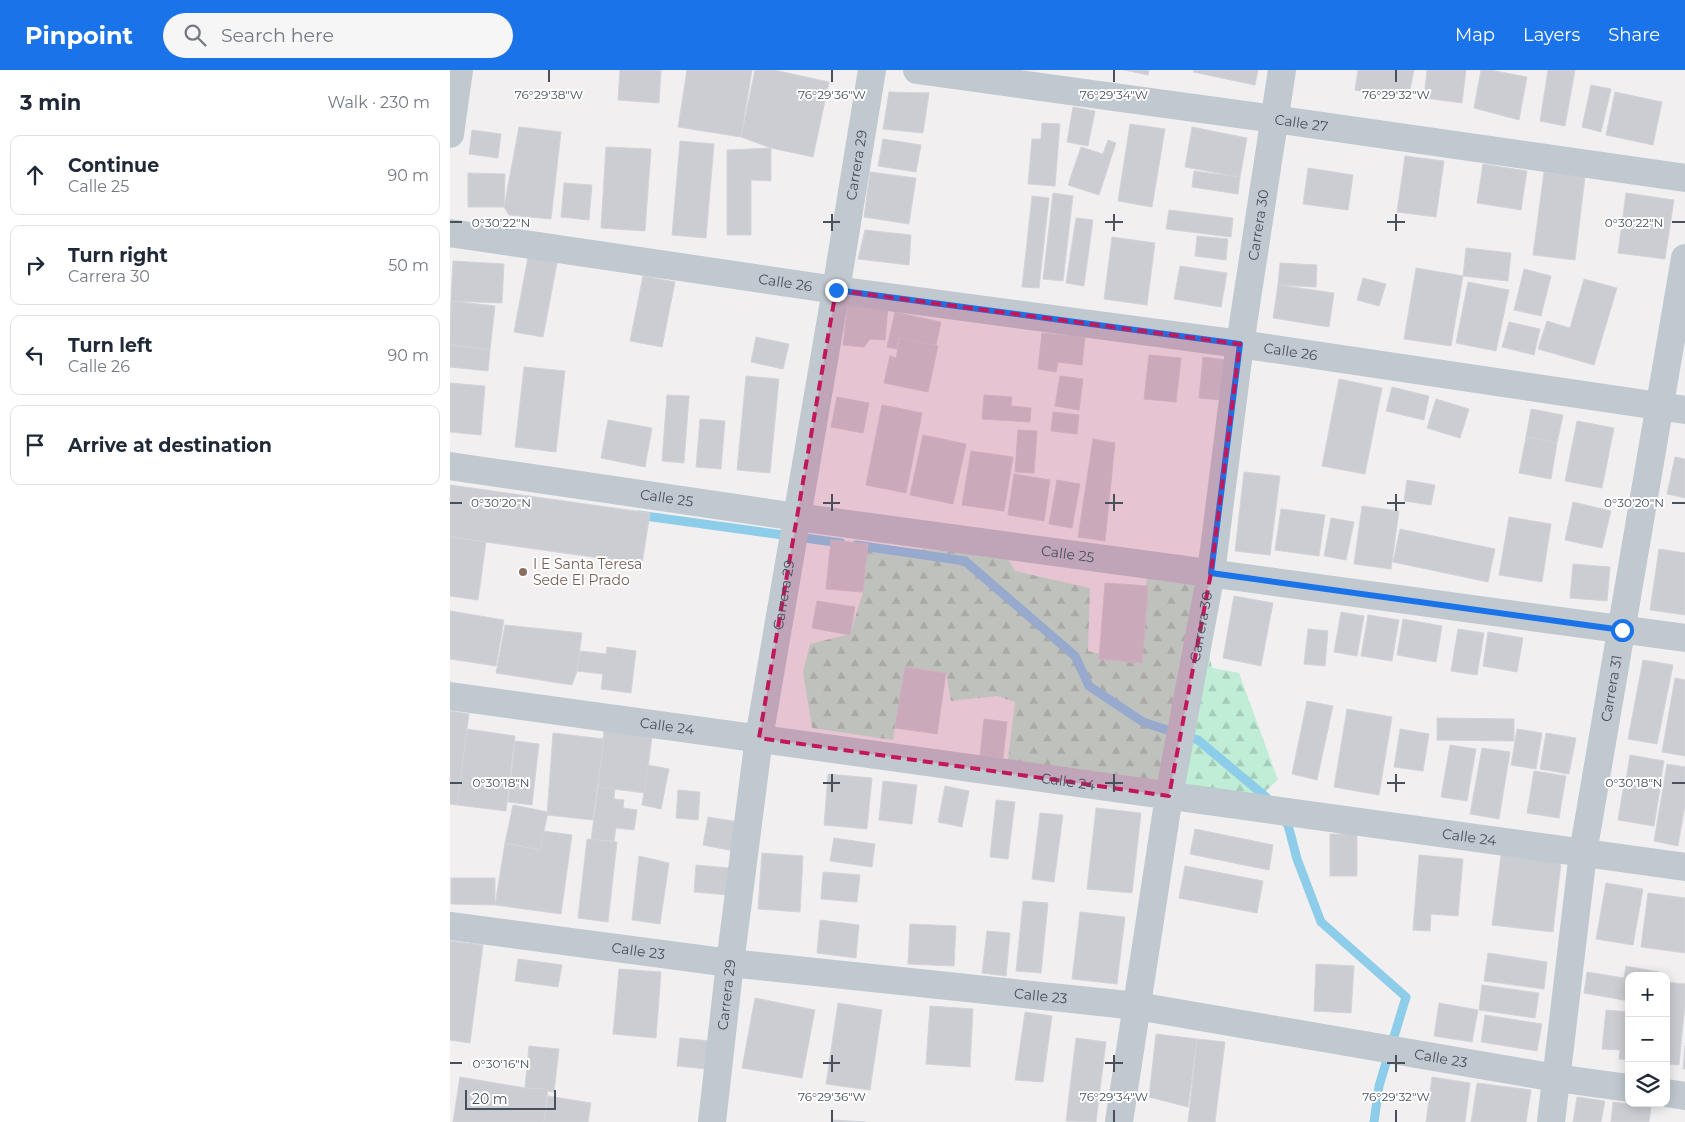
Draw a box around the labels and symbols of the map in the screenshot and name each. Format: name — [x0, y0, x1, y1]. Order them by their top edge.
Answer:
text: 76°29'38"W — [515, 87, 583, 102]
text: 76°29'36"W — [798, 87, 866, 102]
text: 76°29'34"W — [1080, 87, 1148, 102]
text: 76°29'32"W — [1362, 87, 1430, 102]
street label: Calle 27 — [1273, 110, 1329, 136]
street label: Carrera 29 — [842, 129, 871, 202]
street label: Carrera 30 — [1244, 188, 1273, 262]
text: 0°30'22"N — [472, 215, 530, 230]
text: 0°30'22"N — [1605, 215, 1663, 230]
street label: Calle 26 — [757, 270, 814, 295]
route end — [825, 279, 848, 302]
street label: Calle 26 — [1263, 339, 1319, 364]
street label: Calle 25 — [639, 485, 695, 511]
text: 0°30'20"N — [471, 495, 531, 510]
text: 0°30'20"N — [1604, 495, 1664, 510]
street label: Calle 25 — [1040, 541, 1096, 566]
place label: I E Santa Teresa Sede El Prado — [533, 555, 642, 589]
street label: Carrera 29 — [769, 558, 798, 631]
marker: I E Santa Teresa Sede El Prado — [517, 566, 529, 578]
street label: Carrera 30 — [1185, 590, 1216, 664]
route start — [1611, 619, 1634, 642]
street label: Carrera 31 — [1597, 654, 1626, 723]
street label: Calle 24 — [639, 713, 696, 739]
street label: Calle 24 — [1040, 769, 1097, 794]
text: 0°30'18"N — [472, 775, 530, 790]
text: 0°30'18"N — [1605, 775, 1663, 790]
street label: Calle 24 — [1441, 824, 1498, 850]
street label: Calle 23 — [611, 938, 666, 963]
street label: Carrera 29 — [713, 959, 739, 1031]
street label: Calle 23 — [1013, 984, 1069, 1008]
street label: Calle 23 — [1413, 1045, 1469, 1072]
text: 0°30'16"N — [473, 1056, 529, 1071]
scale bar — [465, 1087, 556, 1110]
text: 76°29'36"W — [798, 1089, 866, 1104]
text: 76°29'34"W — [1080, 1089, 1148, 1104]
text: 76°29'32"W — [1362, 1089, 1430, 1104]

